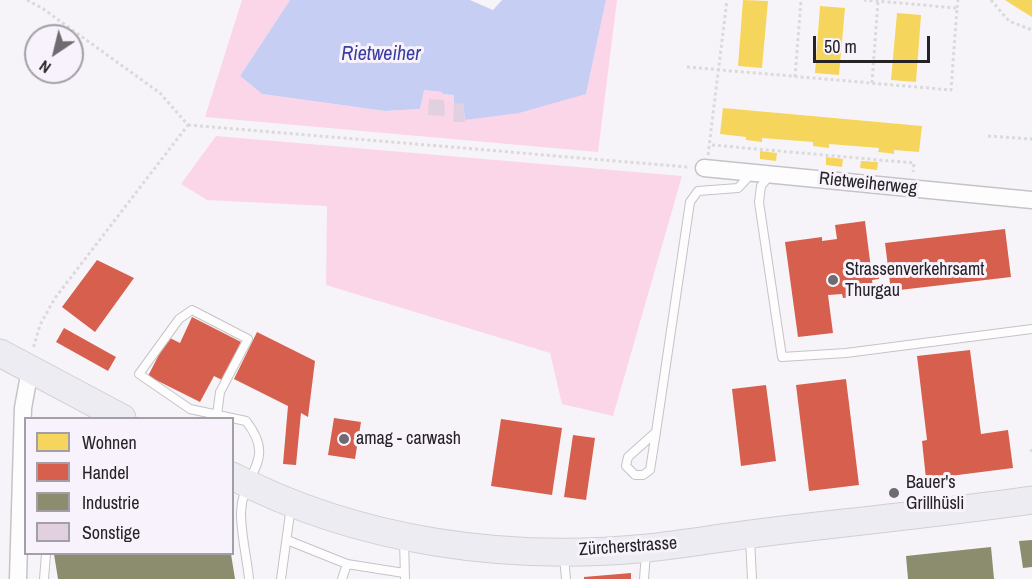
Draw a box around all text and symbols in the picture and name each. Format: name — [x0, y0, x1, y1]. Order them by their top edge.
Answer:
north arrow — [24, 24, 84, 84]
scale bar — [816, 24, 933, 62]
text: 50 m — [824, 34, 857, 59]
water label: Rietweiher — [341, 43, 421, 67]
text: N — [35, 55, 55, 79]
street label: Rietweiherweg — [818, 168, 918, 200]
place label: Strassenverkehrsamt Thurgau — [845, 259, 984, 302]
marker: Strassenverkehrsamt Thurgau — [826, 273, 840, 287]
legend — [24, 417, 234, 555]
place label: amag - carwash — [356, 428, 461, 450]
text: Wohnen — [82, 430, 137, 455]
marker: amag - carwash — [337, 432, 351, 446]
text: Handel — [82, 460, 129, 485]
place label: Bauer's Grillhüsli — [906, 472, 964, 514]
marker: Bauer's Grillhüsli — [887, 486, 901, 500]
text: Industrie — [82, 490, 139, 515]
text: Sonstige — [82, 520, 140, 545]
street label: Zürcherstrasse — [578, 533, 678, 561]

